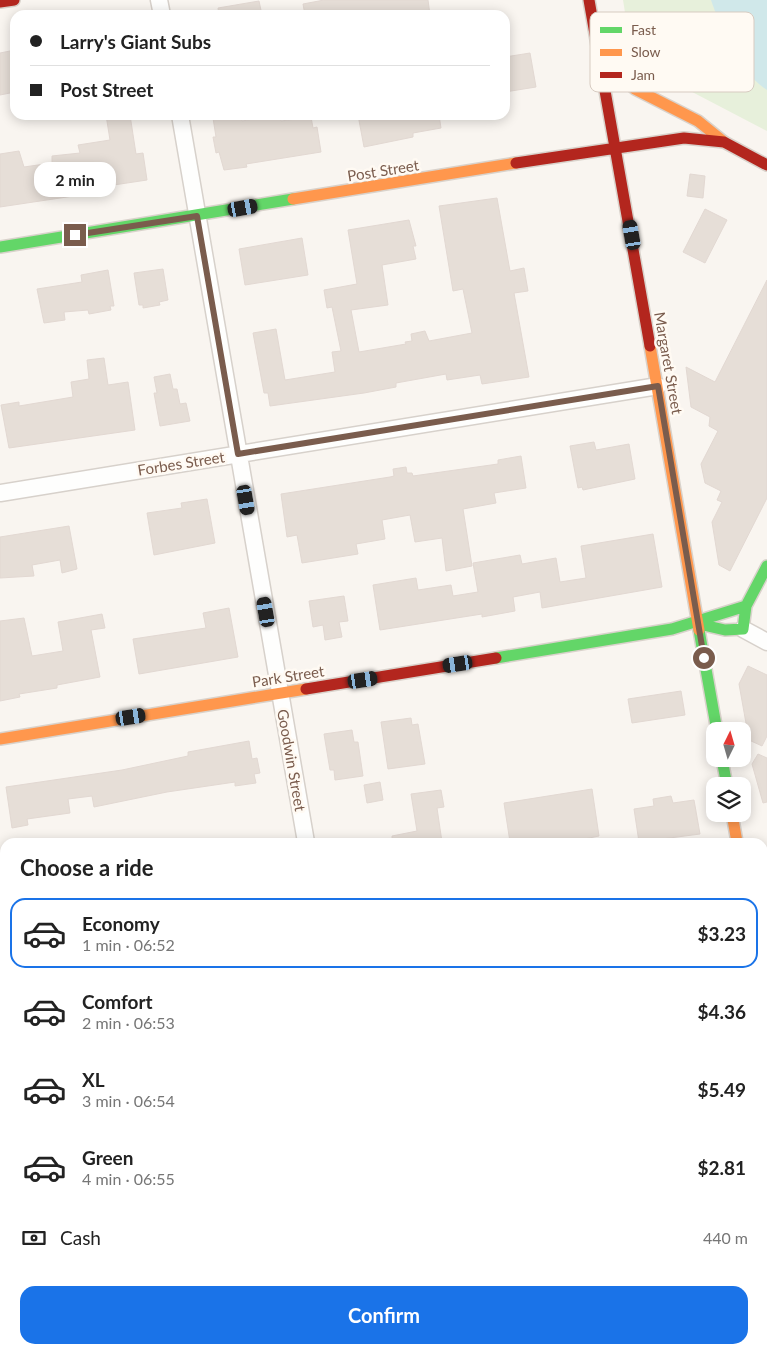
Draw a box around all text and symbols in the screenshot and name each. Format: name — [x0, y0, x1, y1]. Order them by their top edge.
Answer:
legend — [590, 12, 754, 92]
text: Fast — [631, 21, 656, 38]
text: Larry's Giant Subs — [60, 30, 211, 53]
text: Slow — [631, 43, 661, 60]
text: Jam — [631, 66, 655, 83]
text: Post Street — [60, 78, 153, 101]
street label: Post Street — [346, 155, 421, 185]
callout: 2 min — [34, 162, 116, 198]
text: 2 min — [55, 170, 95, 189]
car — [226, 198, 259, 218]
car — [622, 219, 641, 251]
route end — [64, 224, 86, 246]
street label: Margaret Street — [651, 311, 687, 416]
street label: Forbes Street — [136, 447, 226, 479]
car — [236, 484, 255, 516]
car — [256, 596, 275, 628]
route start — [693, 647, 715, 669]
car — [442, 654, 473, 674]
street label: Park Street — [251, 661, 326, 691]
car — [347, 670, 378, 690]
car — [115, 707, 146, 727]
street label: Goodwin Street — [274, 708, 310, 813]
north arrow — [706, 722, 751, 768]
map controls — [706, 722, 751, 822]
button: layers — [706, 777, 751, 822]
text: Choose a ride — [20, 854, 154, 881]
icon: car — [22, 911, 67, 956]
text: Economy — [82, 912, 160, 935]
text: $3.23 — [697, 922, 746, 945]
text: 1 min · 06:52 — [82, 935, 175, 954]
icon: car — [22, 989, 67, 1034]
text: Comfort — [82, 990, 153, 1013]
text: $4.36 — [697, 1000, 746, 1023]
text: 2 min · 06:53 — [82, 1013, 175, 1032]
icon: car — [22, 1067, 67, 1112]
text: XL — [82, 1068, 105, 1091]
text: $5.49 — [697, 1078, 746, 1101]
text: 3 min · 06:54 — [82, 1091, 175, 1110]
icon: car — [22, 1145, 67, 1190]
text: Green — [82, 1146, 133, 1169]
text: $2.81 — [697, 1156, 746, 1179]
text: 4 min · 06:55 — [82, 1169, 175, 1188]
icon: cash — [20, 1224, 48, 1252]
text: Cash — [60, 1226, 101, 1249]
text: 440 m — [703, 1228, 748, 1247]
button: Confirm — [20, 1286, 748, 1344]

